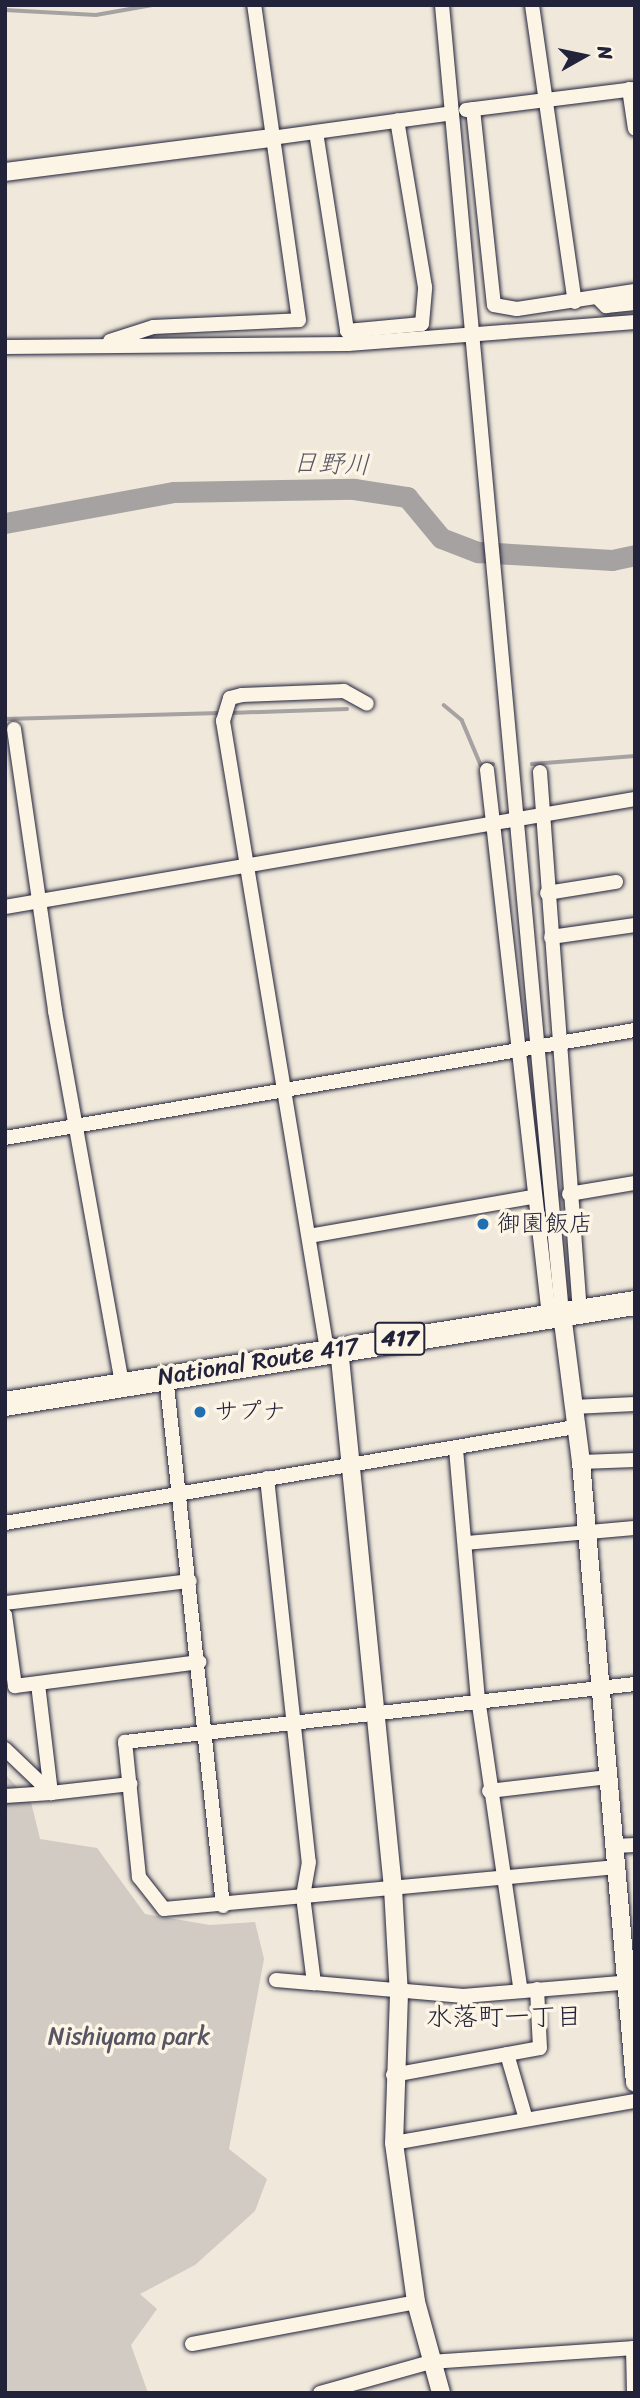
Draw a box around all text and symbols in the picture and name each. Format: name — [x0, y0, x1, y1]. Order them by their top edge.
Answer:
north arrow — [549, 21, 619, 91]
text: N — [588, 44, 623, 62]
water label: 日野川 — [291, 447, 371, 481]
place label: 御園飯店 — [497, 1210, 593, 1238]
marker: 御園飯店 — [475, 1216, 491, 1232]
road number: 417 — [374, 1320, 426, 1358]
street label: National Route 417 — [156, 1332, 360, 1392]
place label: サプナ — [214, 1398, 286, 1426]
marker: サプナ — [192, 1404, 208, 1420]
district label: 水落町一丁目 — [426, 2001, 582, 2033]
park label: Nishiyama park — [48, 2023, 210, 2051]

